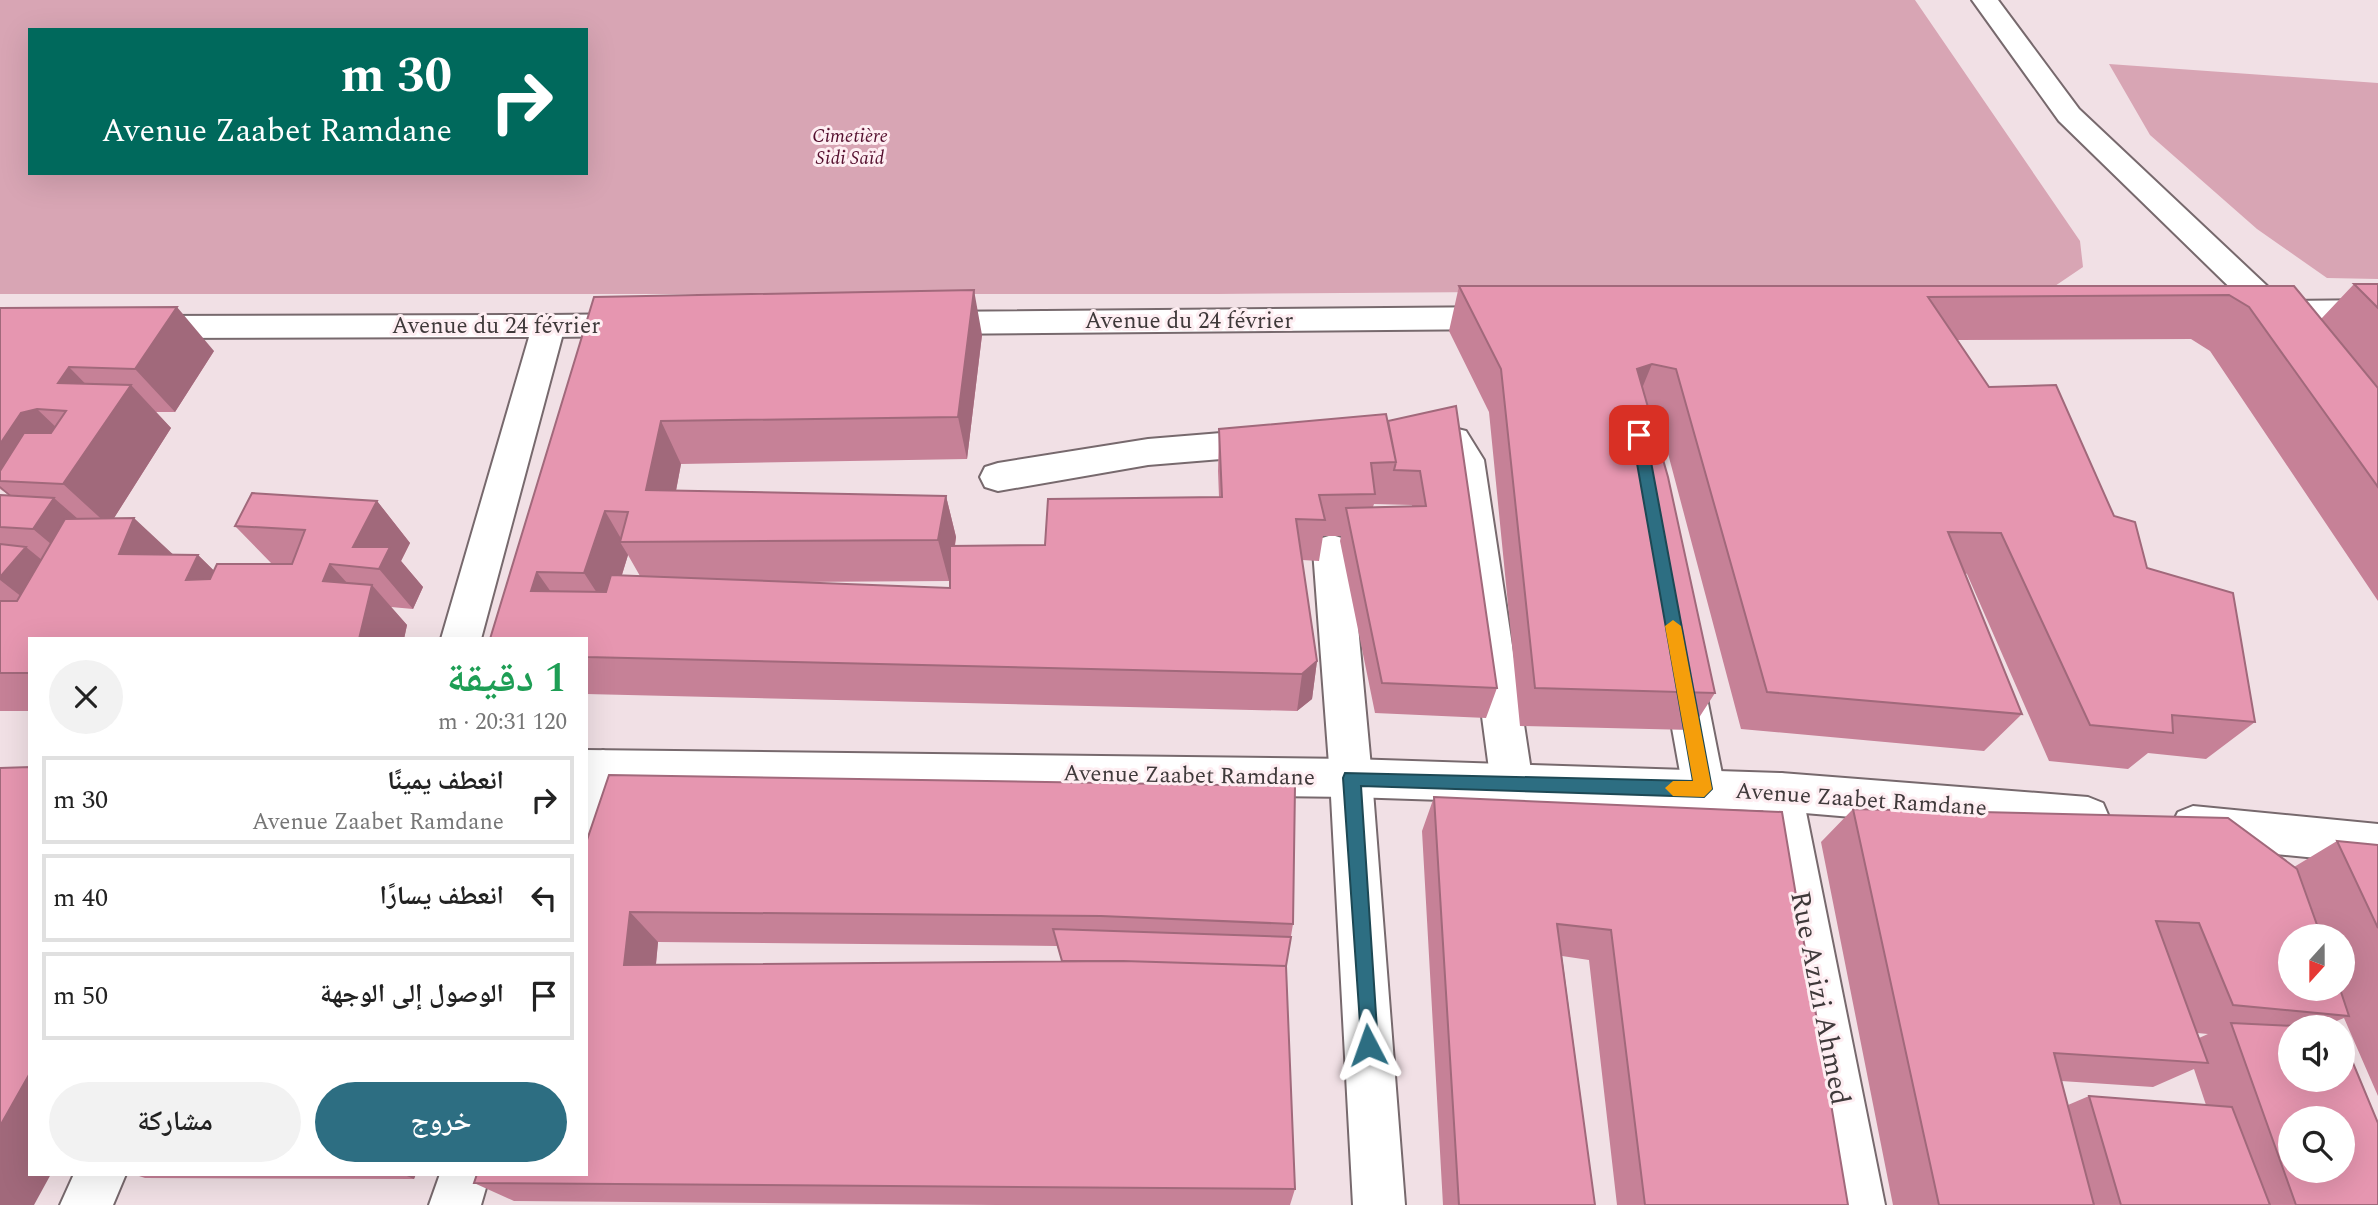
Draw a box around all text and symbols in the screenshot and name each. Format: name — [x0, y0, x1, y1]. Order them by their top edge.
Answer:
text: 30 m — [341, 39, 452, 114]
icon: right — [476, 56, 567, 147]
text: Avenue Zaabet Ramdane — [101, 107, 452, 156]
park label: Cimetière Sidi Saïd — [812, 122, 888, 173]
street label: Avenue du 24 février — [1085, 304, 1293, 339]
street label: Avenue du 24 février — [392, 309, 600, 344]
pin — [1609, 405, 1669, 465]
icon: arrive — [1620, 416, 1658, 454]
text: 1 دقيقة — [447, 647, 567, 710]
button: close — [49, 660, 123, 734]
text: 120 m · 20:31 — [438, 705, 567, 740]
street label: Avenue Zaabet Ramdane — [1063, 756, 1315, 796]
text: انعطف يمينًا — [387, 761, 504, 801]
street label: Avenue Zaabet Ramdane — [1734, 774, 1988, 826]
text: 30 m — [53, 780, 108, 820]
icon: right — [525, 781, 563, 819]
text: Avenue Zaabet Ramdane — [252, 805, 504, 840]
text: انعطف يسارًا — [380, 876, 504, 916]
text: 40 m — [53, 878, 108, 918]
icon: left — [525, 879, 563, 917]
street label: Rue Azizi Ahmed — [1778, 887, 1862, 1109]
north arrow — [2278, 924, 2356, 1001]
map controls — [2278, 924, 2355, 1183]
text: الوصول إلى الوجهة — [320, 974, 504, 1014]
text: 50 m — [53, 976, 108, 1016]
icon: arrive — [525, 977, 563, 1015]
position arrow — [1331, 1008, 1405, 1082]
button: sound — [2278, 1015, 2355, 1092]
button: مشاركة — [49, 1082, 301, 1162]
button: خروج — [315, 1082, 567, 1162]
button: search — [2278, 1106, 2355, 1183]

